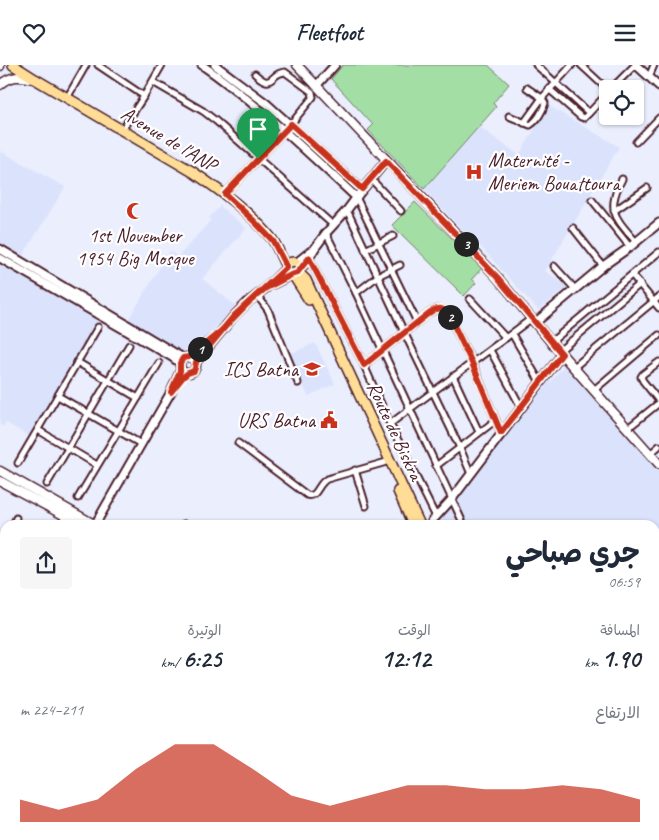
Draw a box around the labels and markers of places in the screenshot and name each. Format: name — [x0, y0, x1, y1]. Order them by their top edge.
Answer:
pin — [237, 108, 279, 159]
place label: Maternité - Meriem Bouattoura — [488, 148, 621, 196]
hospital icon: Maternité - Meriem Bouattoura — [464, 162, 484, 182]
mosque icon: 1st November 1954 Big Mosque — [125, 201, 145, 221]
place label: 1st November 1954 Big Mosque — [77, 223, 195, 271]
pin: 3 — [454, 231, 478, 257]
pin: 2 — [438, 305, 462, 329]
pin: 1 — [188, 337, 212, 361]
place label: ICS Batna — [224, 357, 300, 382]
school or university icon: ICS Batna — [302, 359, 322, 379]
place label: URS Batna — [238, 408, 317, 433]
public building icon: URS Batna — [319, 410, 339, 430]

